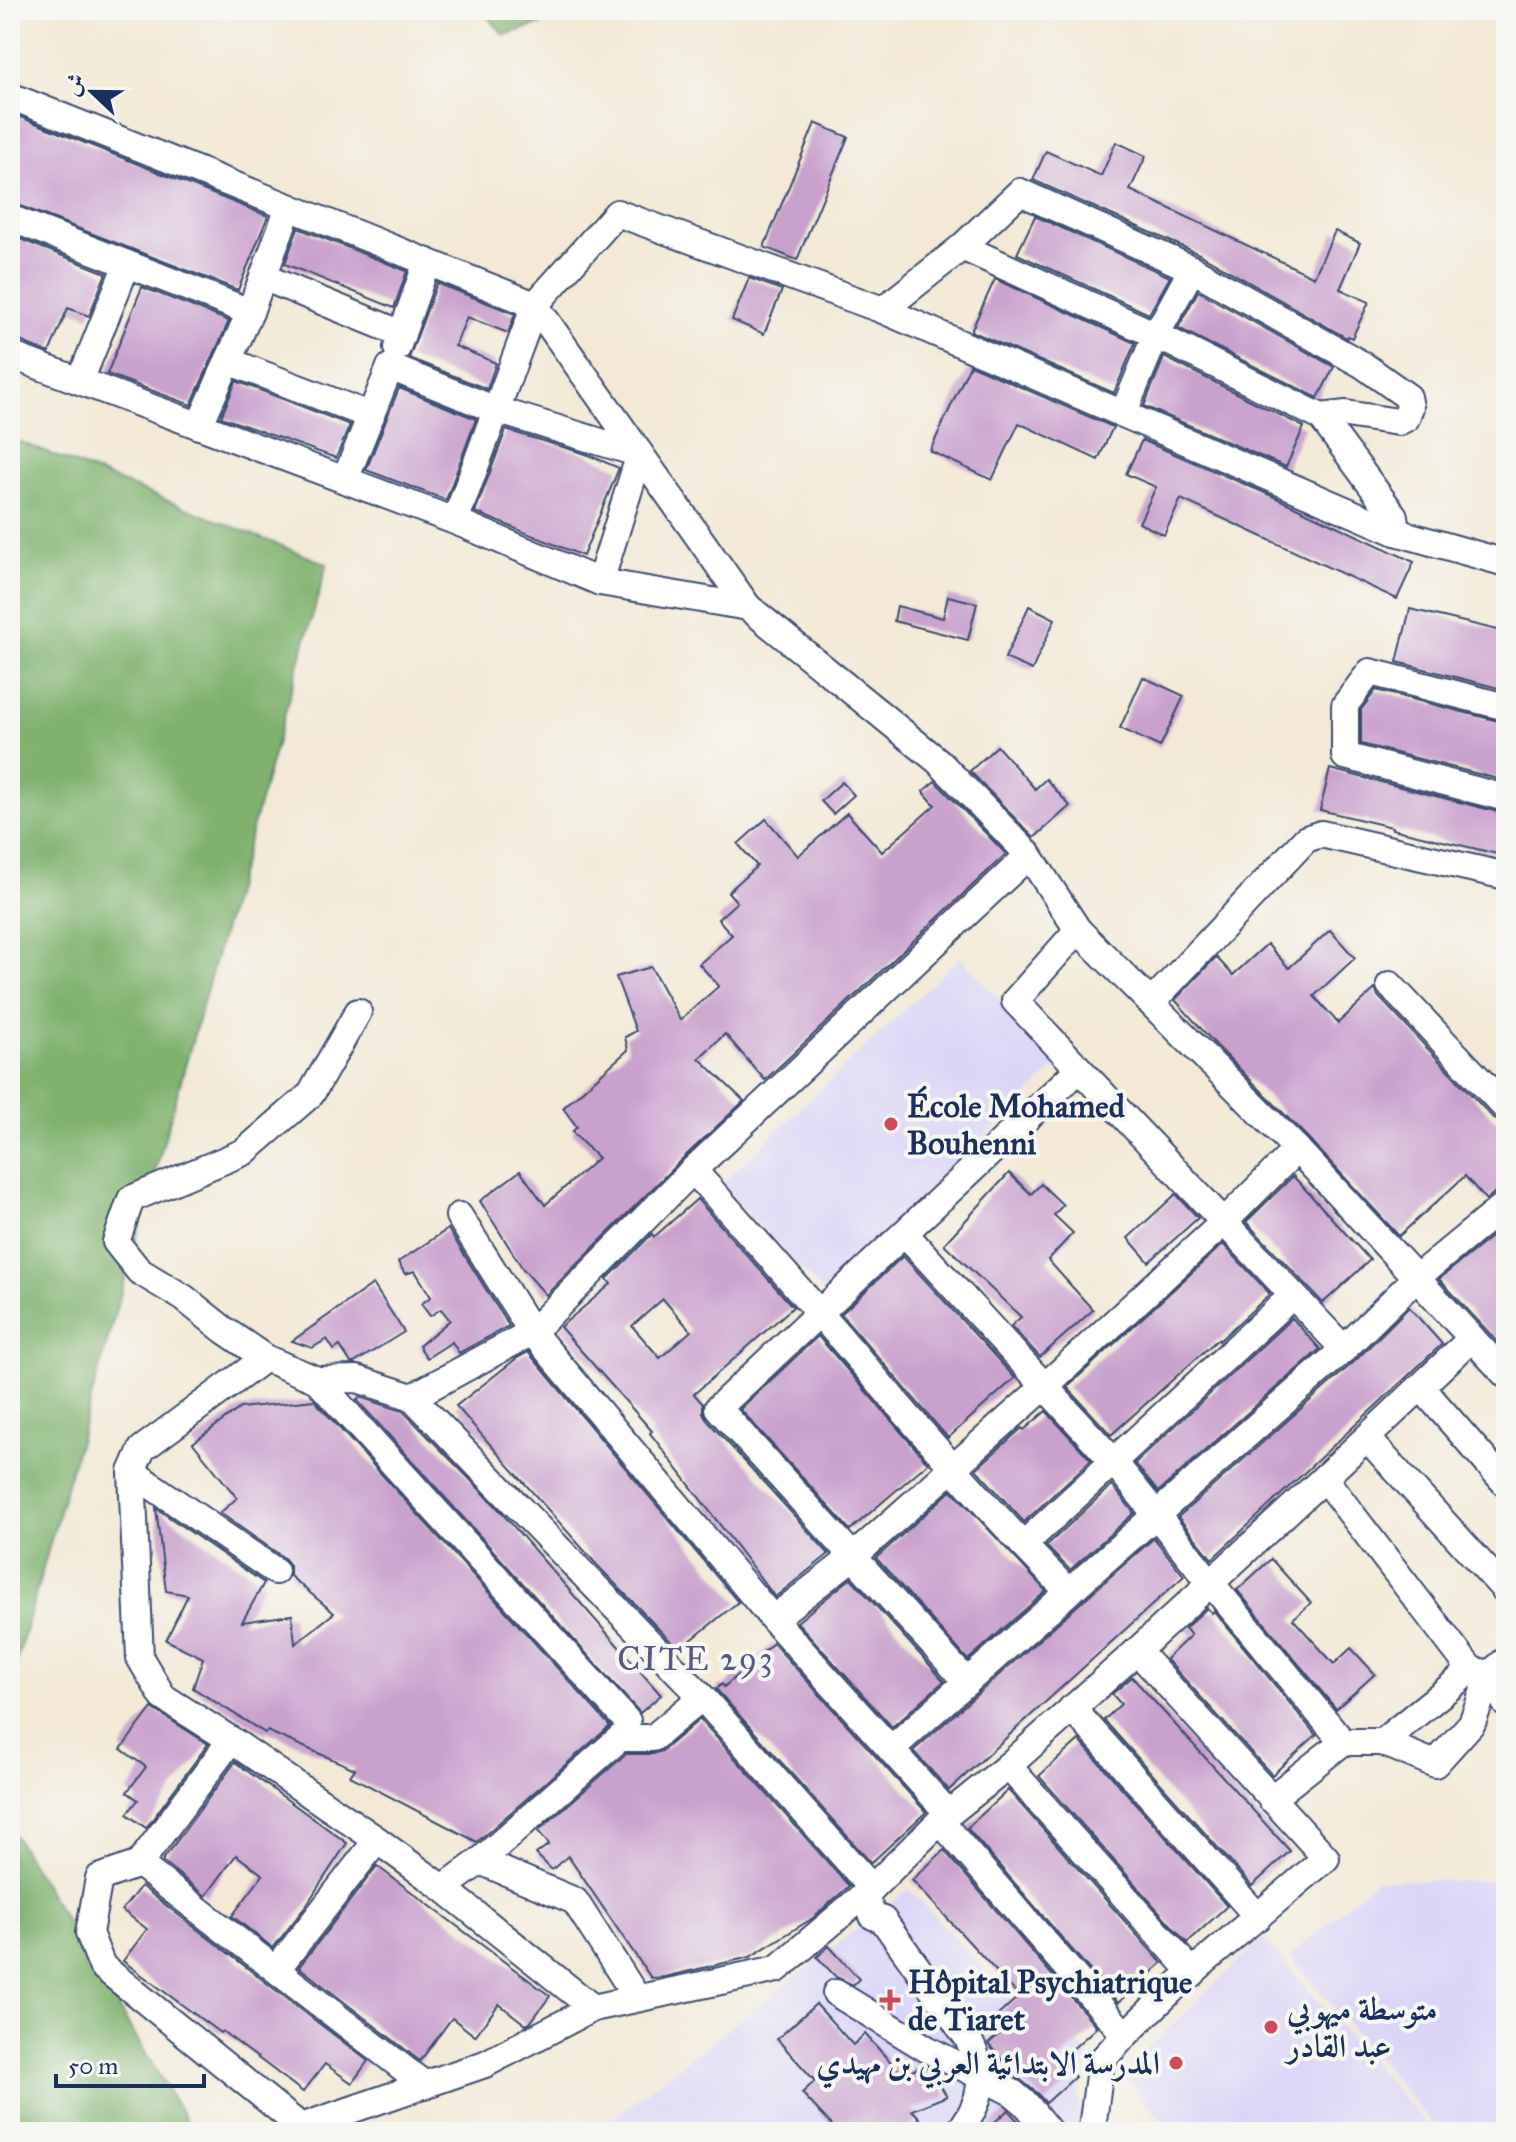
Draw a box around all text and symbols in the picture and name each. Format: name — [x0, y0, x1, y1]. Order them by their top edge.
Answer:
north arrow — [52, 52, 132, 132]
text: ش — [57, 70, 91, 100]
place label: École Mohamed Bouhenni — [907, 1085, 1126, 1163]
marker: École Mohamed Bouhenni — [882, 1115, 900, 1133]
district label: CITE 293 — [617, 1638, 775, 1680]
place label: Hôpital Psychiatrique de Tiaret — [908, 1963, 1192, 2039]
marker: Hôpital Psychiatrique de Tiaret — [879, 1989, 901, 2011]
place label: متوسطة ميهوبي عبد القادر — [1284, 1990, 1437, 2066]
marker: متوسطة ميهوبي عبد القادر — [1262, 2018, 1280, 2036]
scale bar — [56, 2038, 204, 2088]
place label: المدرسة الابتدائية العربي بن مهيدي — [816, 2044, 1160, 2089]
text: 50 m — [68, 2051, 118, 2081]
marker: المدرسة الابتدائية العربي بن مهيدي — [1167, 2054, 1185, 2072]

